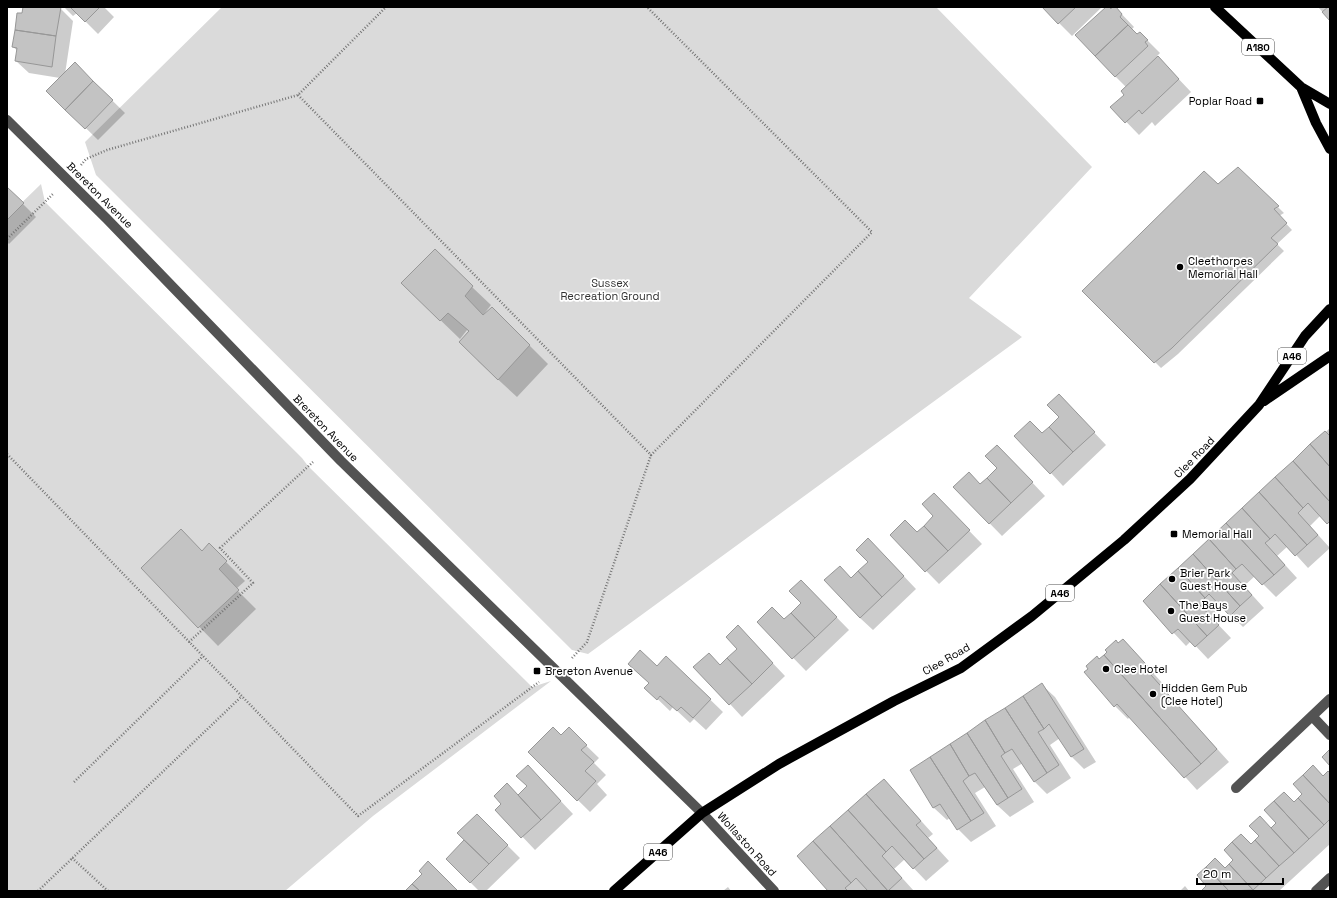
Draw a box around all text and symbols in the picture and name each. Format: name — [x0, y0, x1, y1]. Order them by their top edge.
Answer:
road number: A180 — [1242, 39, 1274, 55]
place label: Poplar Road — [1189, 94, 1252, 108]
marker: Poplar Road — [1255, 96, 1265, 106]
street label: Brereton Avenue — [64, 159, 136, 231]
place label: Cleethorpes Memorial Hall — [1188, 254, 1258, 281]
marker: Cleethorpes Memorial Hall — [1175, 262, 1185, 272]
park label: Sussex Recreation Ground — [560, 276, 660, 303]
road number: A46 — [1278, 348, 1306, 364]
street label: Brereton Avenue — [290, 392, 362, 464]
street label: Clee Road — [1171, 433, 1217, 481]
place label: Memorial Hall — [1182, 527, 1252, 541]
marker: Memorial Hall — [1169, 529, 1179, 539]
place label: Brier Park Guest House — [1180, 566, 1247, 593]
marker: Brier Park Guest House — [1167, 574, 1177, 584]
road number: A46 — [1046, 585, 1074, 601]
place label: The Bays Guest House — [1179, 598, 1246, 625]
marker: The Bays Guest House — [1166, 606, 1176, 616]
street label: Clee Road — [920, 640, 972, 678]
place label: Clee Hotel — [1114, 662, 1167, 676]
place label: Brereton Avenue — [545, 664, 633, 678]
marker: Clee Hotel — [1101, 664, 1111, 674]
marker: Brereton Avenue — [532, 666, 542, 676]
place label: Hidden Gem Pub (Clee Hotel) — [1161, 681, 1248, 708]
marker: Hidden Gem Pub (Clee Hotel) — [1148, 689, 1158, 699]
street label: Wollaston Road — [714, 809, 780, 879]
road number: A46 — [644, 844, 672, 860]
scale bar — [1197, 860, 1283, 886]
text: 20 m — [1203, 866, 1231, 882]

